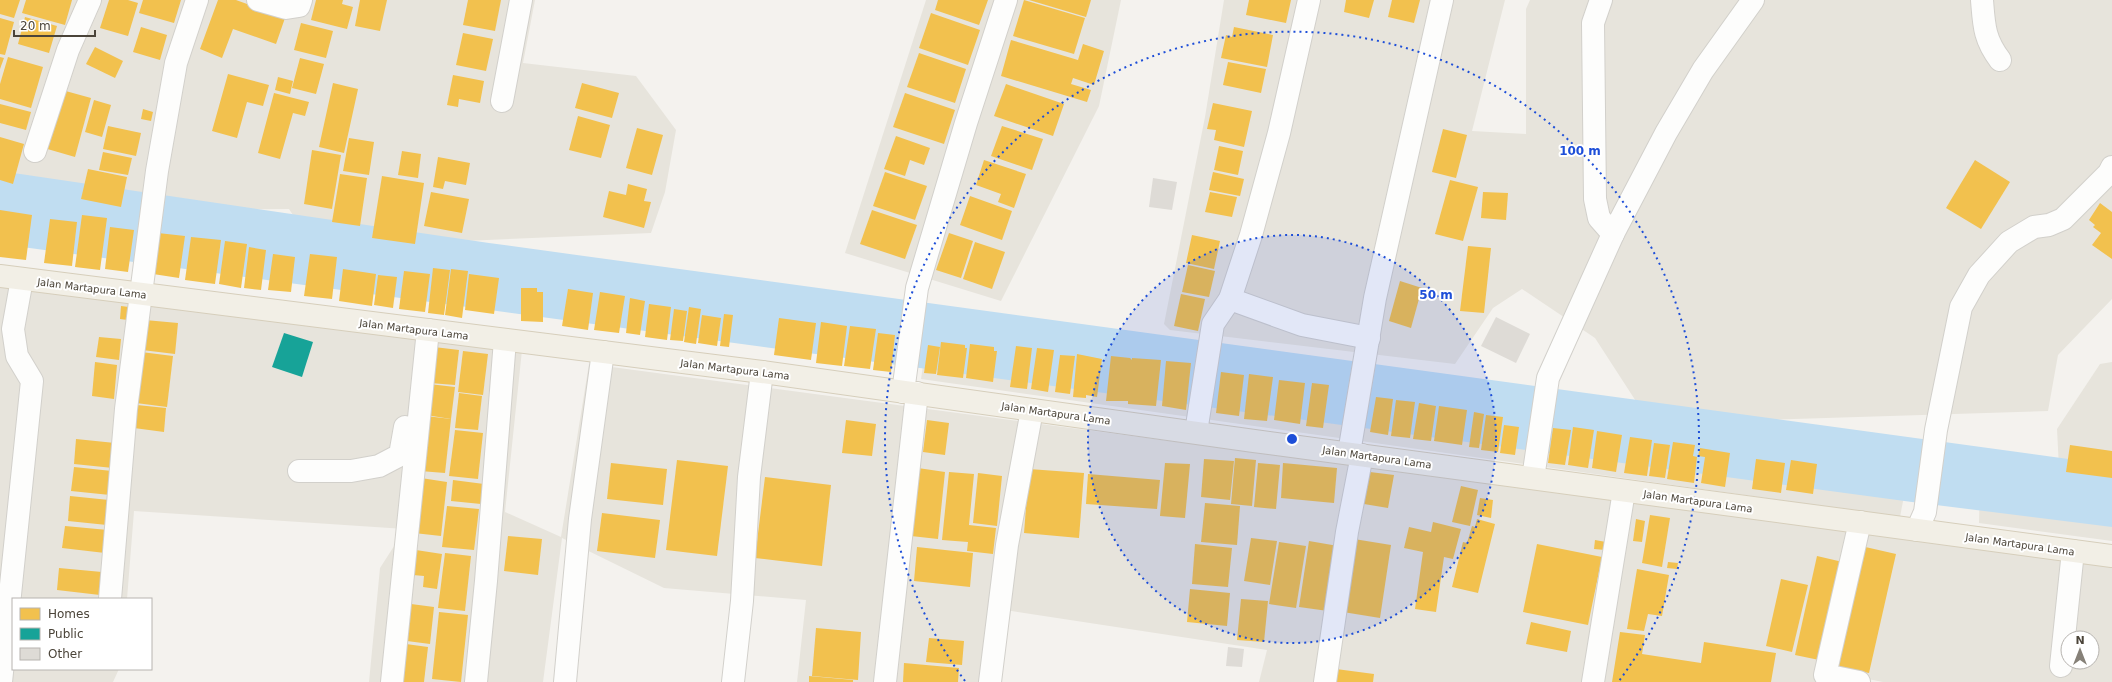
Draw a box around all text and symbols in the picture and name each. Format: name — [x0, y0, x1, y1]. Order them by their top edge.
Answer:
scale bar — [14, 12, 95, 38]
text: 20 m — [20, 19, 51, 33]
text: 100 m — [1559, 144, 1601, 158]
street label: Jalan Martapura Lama — [36, 276, 147, 301]
text: 50 m — [1419, 288, 1453, 302]
street label: Jalan Martapura Lama — [358, 317, 469, 342]
street label: Jalan Martapura Lama — [679, 357, 790, 382]
street label: Jalan Martapura Lama — [1000, 400, 1111, 427]
centre of rings — [1285, 432, 1299, 446]
street label: Jalan Martapura Lama — [1321, 444, 1432, 471]
street label: Jalan Martapura Lama — [1642, 488, 1753, 515]
street label: Jalan Martapura Lama — [1964, 531, 2075, 558]
legend — [12, 598, 152, 670]
text: Homes — [48, 607, 90, 621]
text: Public — [48, 627, 84, 641]
north arrow — [2060, 630, 2100, 670]
text: N — [2075, 634, 2085, 647]
text: Other — [48, 647, 82, 661]

